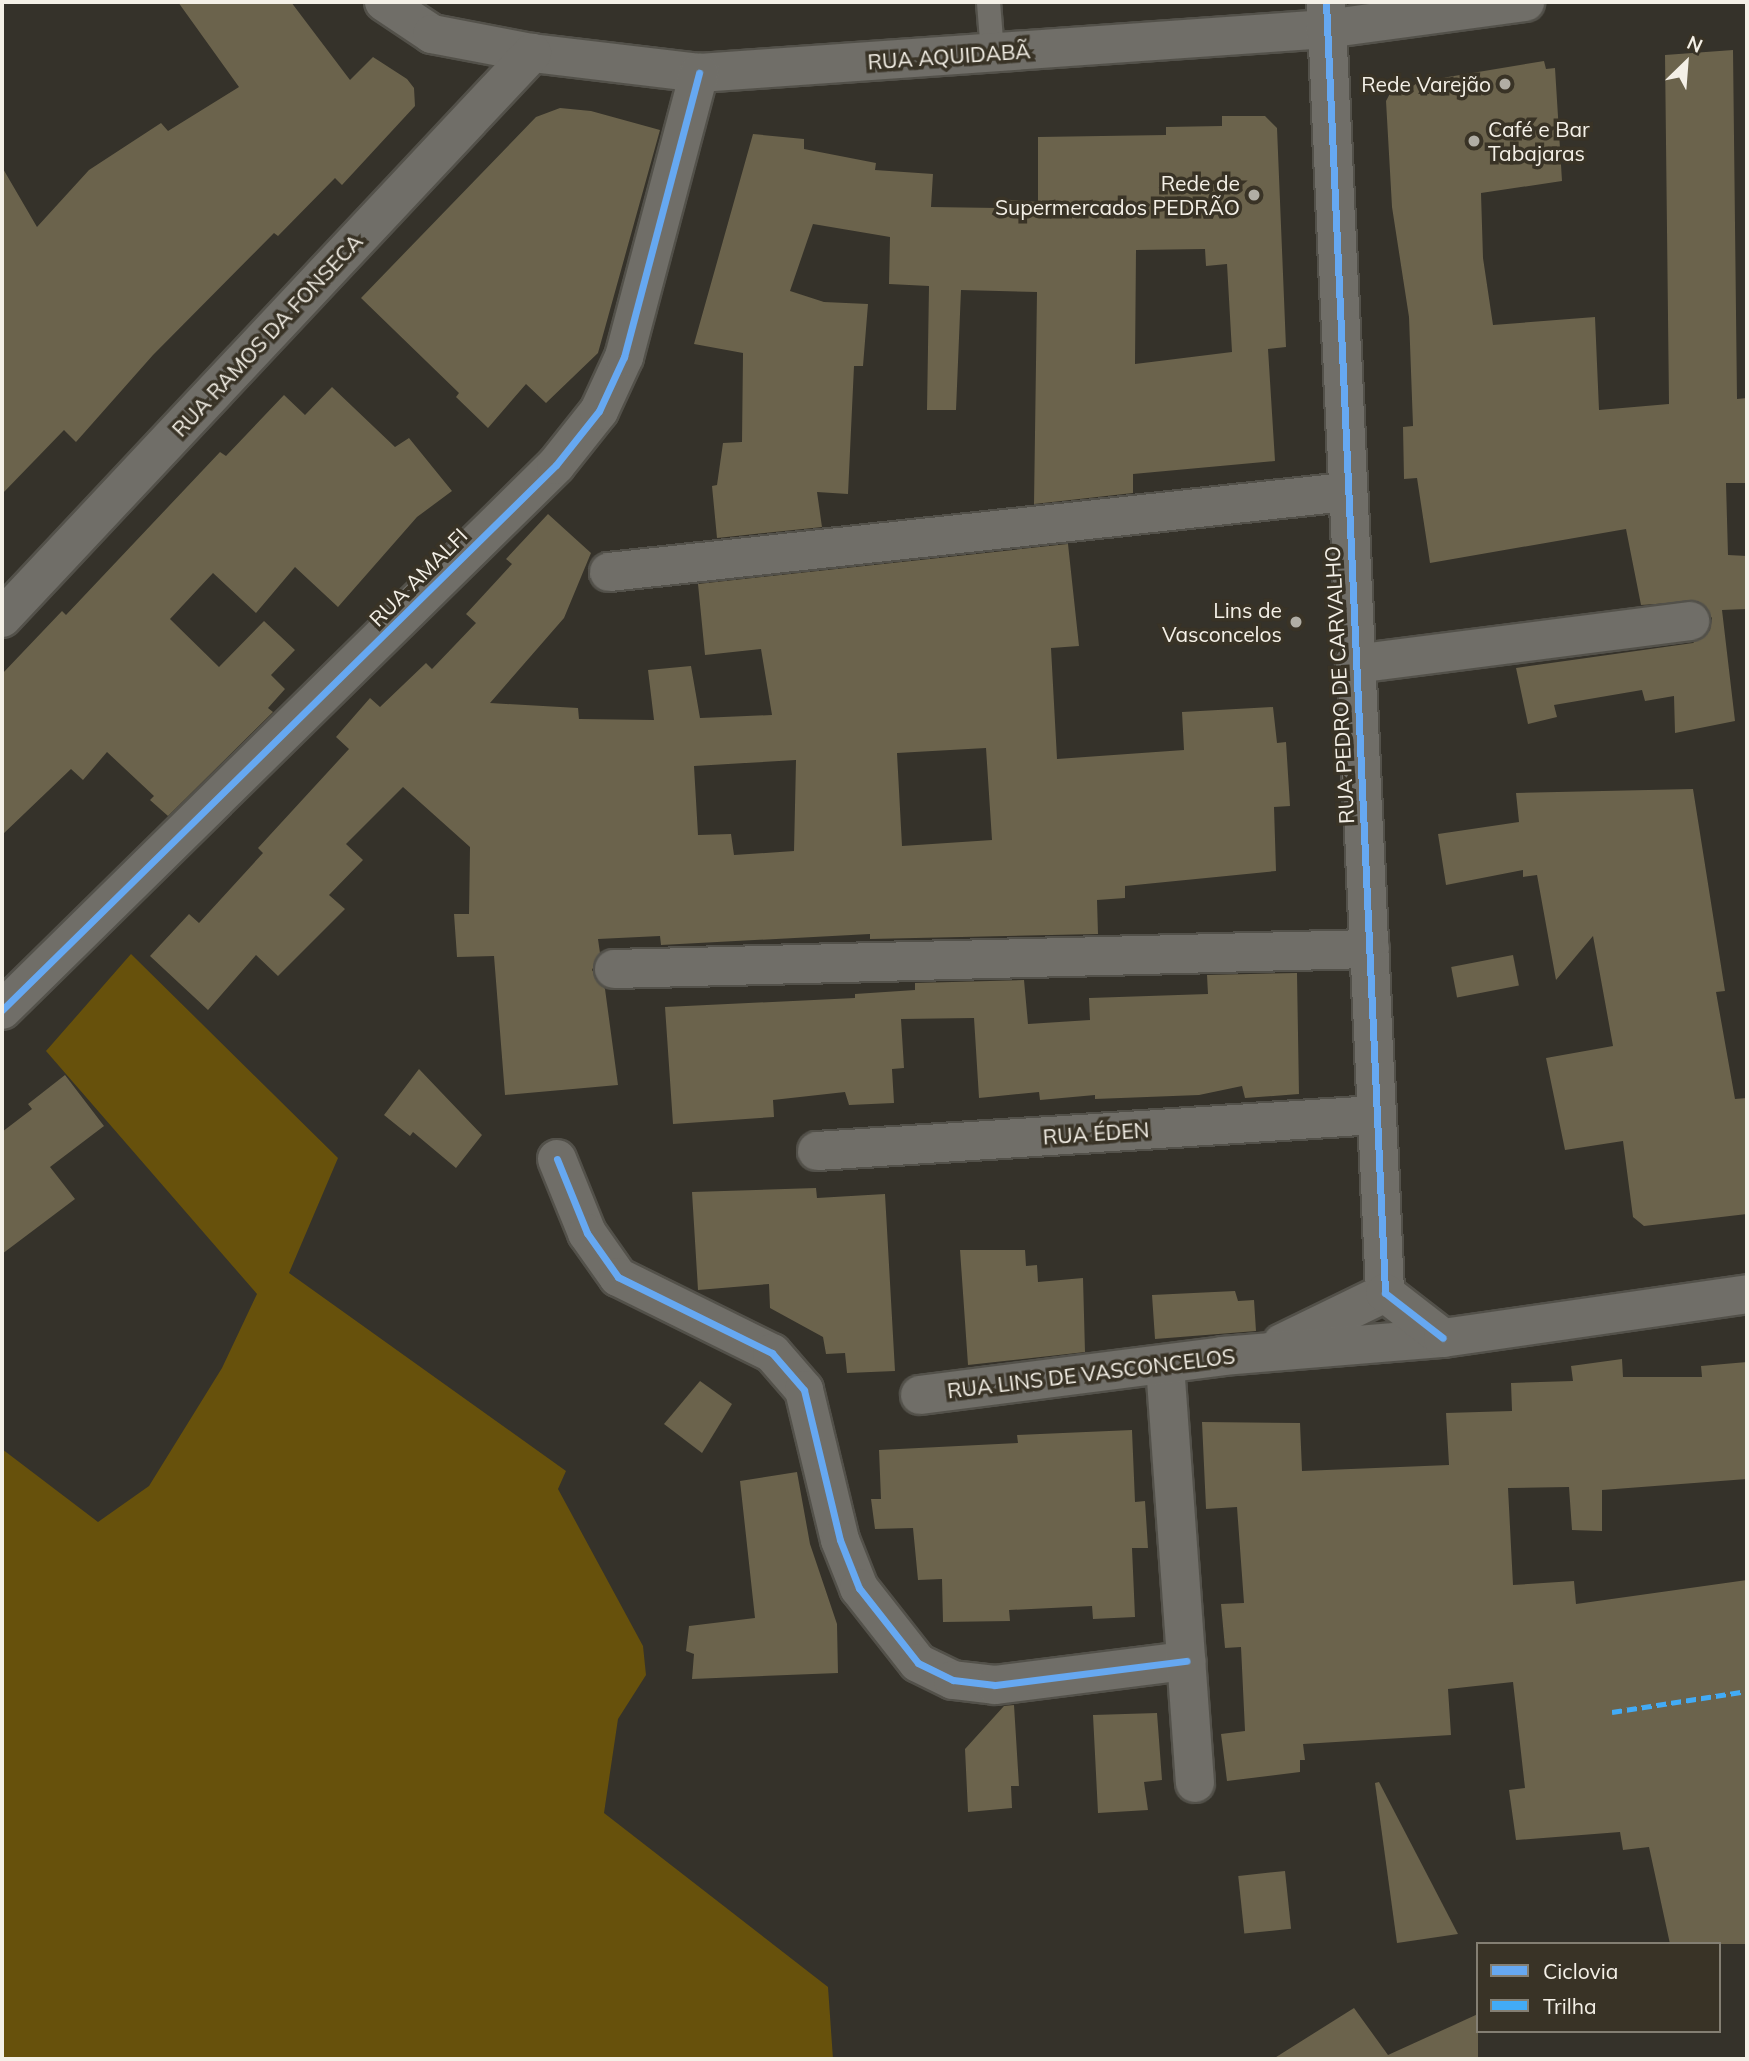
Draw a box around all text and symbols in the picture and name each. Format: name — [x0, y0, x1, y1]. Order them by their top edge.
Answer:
north arrow — [1651, 28, 1721, 98]
text: N — [1683, 30, 1706, 58]
street label: RUA AQUIDABÃ — [867, 38, 1031, 74]
place label: Rede Varejão — [1361, 71, 1491, 97]
marker: Rede Varejão — [1497, 76, 1513, 92]
place label: Café e Bar Tabajaras — [1488, 116, 1590, 166]
marker: Café e Bar Tabajaras — [1466, 133, 1482, 149]
place label: Rede de Supermercados PEDRÃO — [995, 170, 1240, 220]
marker: Rede de Supermercados PEDRÃO — [1246, 187, 1262, 203]
street label: RUA RAMOS DA FONSECA — [167, 229, 367, 441]
street label: RUA AMALFI — [364, 523, 472, 631]
street label: RUA PEDRO DE CARVALHO — [1319, 545, 1359, 825]
place label: Lins de Vasconcelos — [1162, 597, 1282, 647]
marker: Lins de Vasconcelos — [1288, 614, 1304, 630]
street label: RUA ÉDEN — [1042, 1117, 1150, 1149]
street label: RUA LINS DE VASCONCELOS — [946, 1343, 1236, 1403]
legend — [1476, 1942, 1721, 2033]
text: Ciclovia — [1543, 1958, 1618, 1984]
text: Trilha — [1543, 1993, 1597, 2019]

